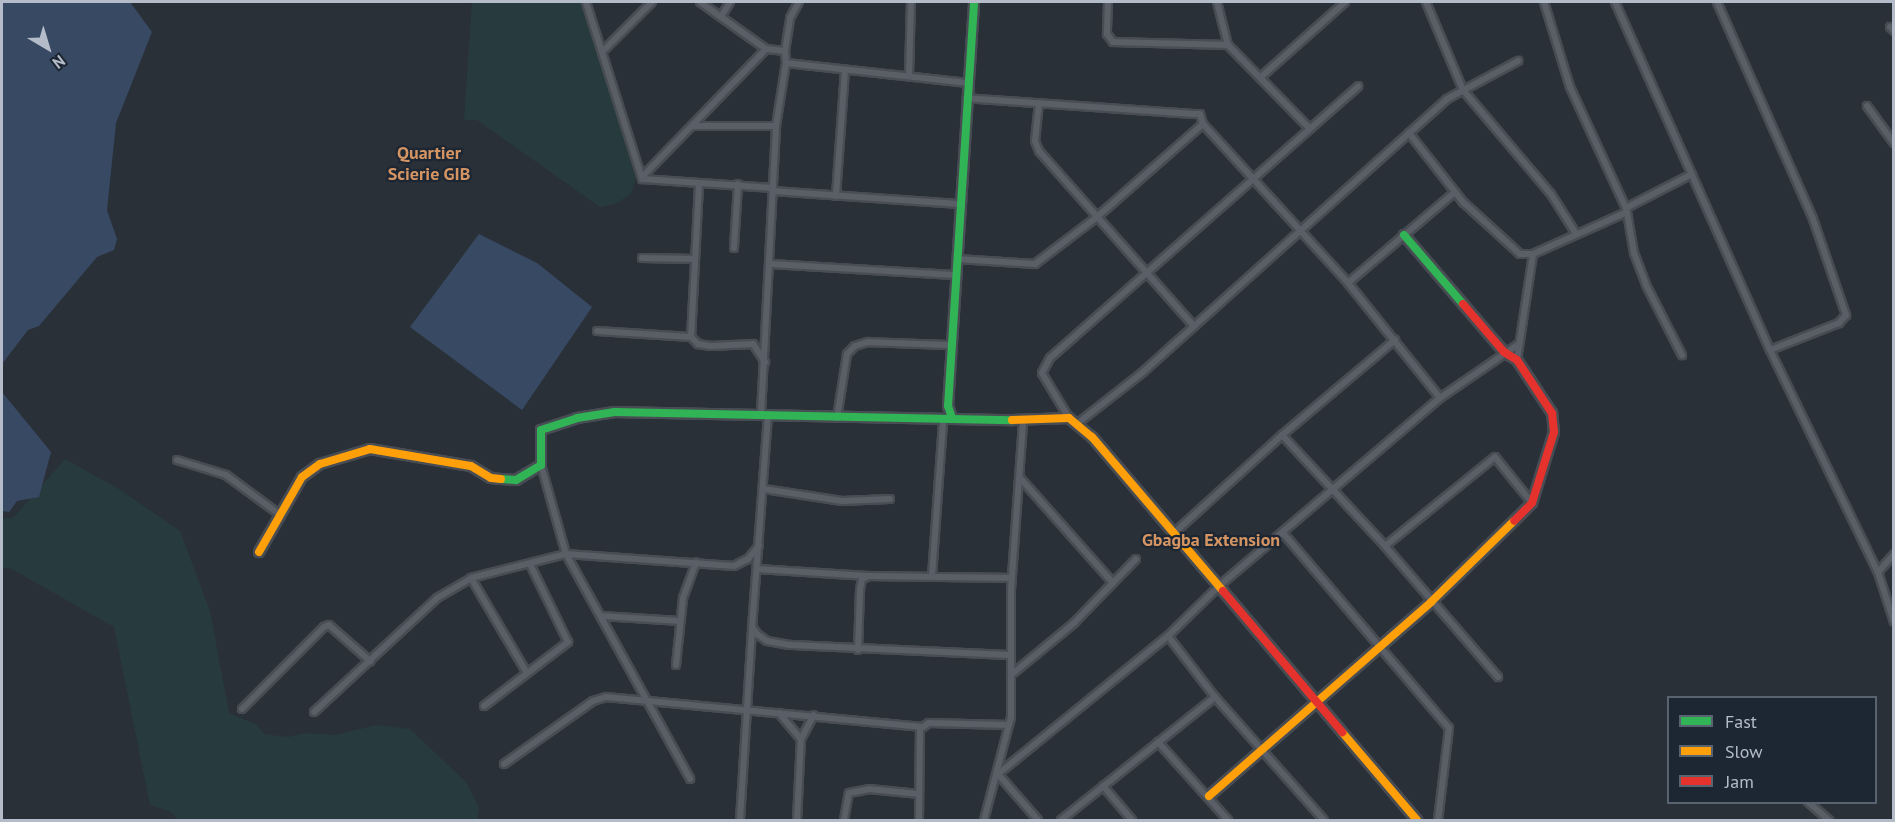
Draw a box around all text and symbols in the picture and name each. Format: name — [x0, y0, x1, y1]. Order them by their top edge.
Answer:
north arrow — [18, 18, 78, 78]
text: N — [49, 51, 69, 73]
district label: Quartier Scierie GIB — [388, 143, 470, 186]
district label: Gbagba Extension — [1142, 529, 1280, 551]
legend — [1667, 696, 1877, 804]
text: Fast — [1725, 710, 1757, 733]
text: Slow — [1725, 740, 1763, 763]
text: Jam — [1725, 770, 1754, 793]

